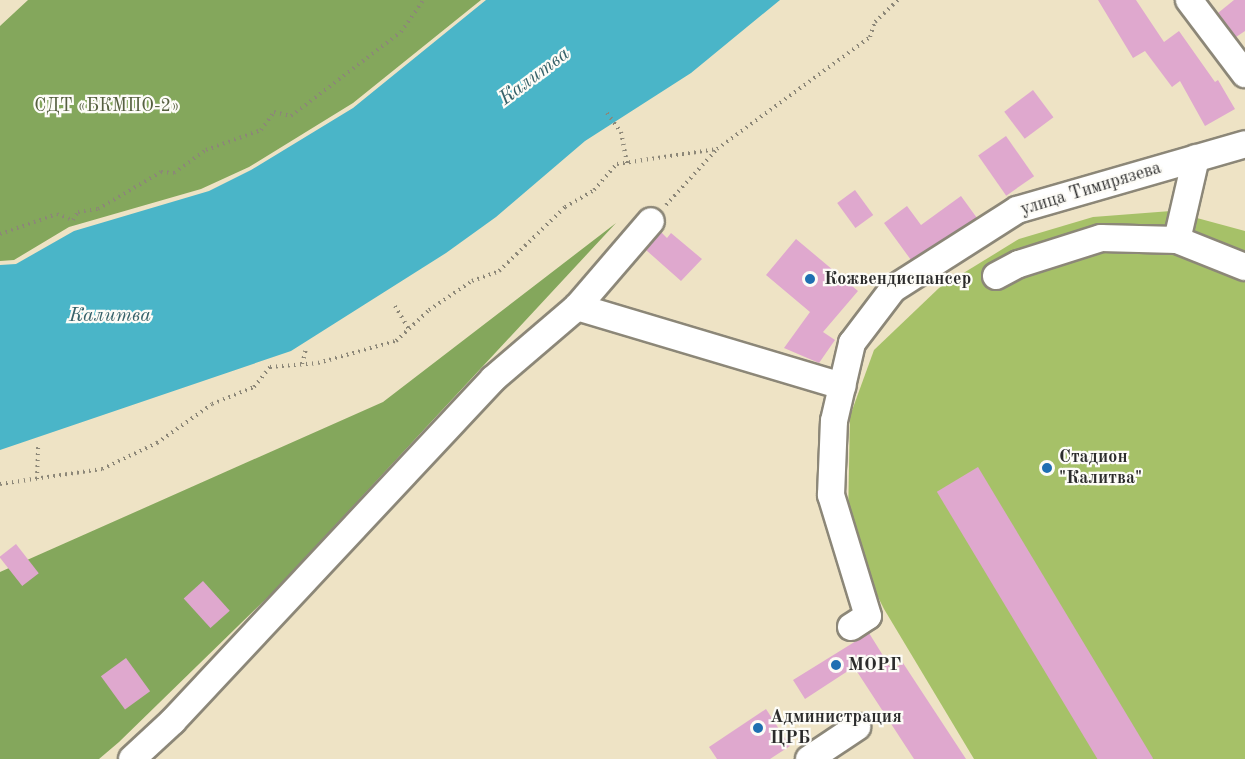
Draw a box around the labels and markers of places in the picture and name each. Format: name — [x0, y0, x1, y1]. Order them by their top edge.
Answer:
place label: Кожвендиспансер — [824, 268, 971, 290]
marker: Кожвендиспансер — [801, 270, 819, 288]
place label: Стадион "Калитва" — [1059, 447, 1142, 490]
marker: Стадион "Калитва" — [1040, 461, 1054, 475]
place label: МОРГ — [848, 654, 901, 676]
marker: МОРГ — [829, 658, 843, 672]
place label: Администрация ЦРБ — [770, 707, 902, 750]
marker: Администрация ЦРБ — [751, 721, 765, 735]

